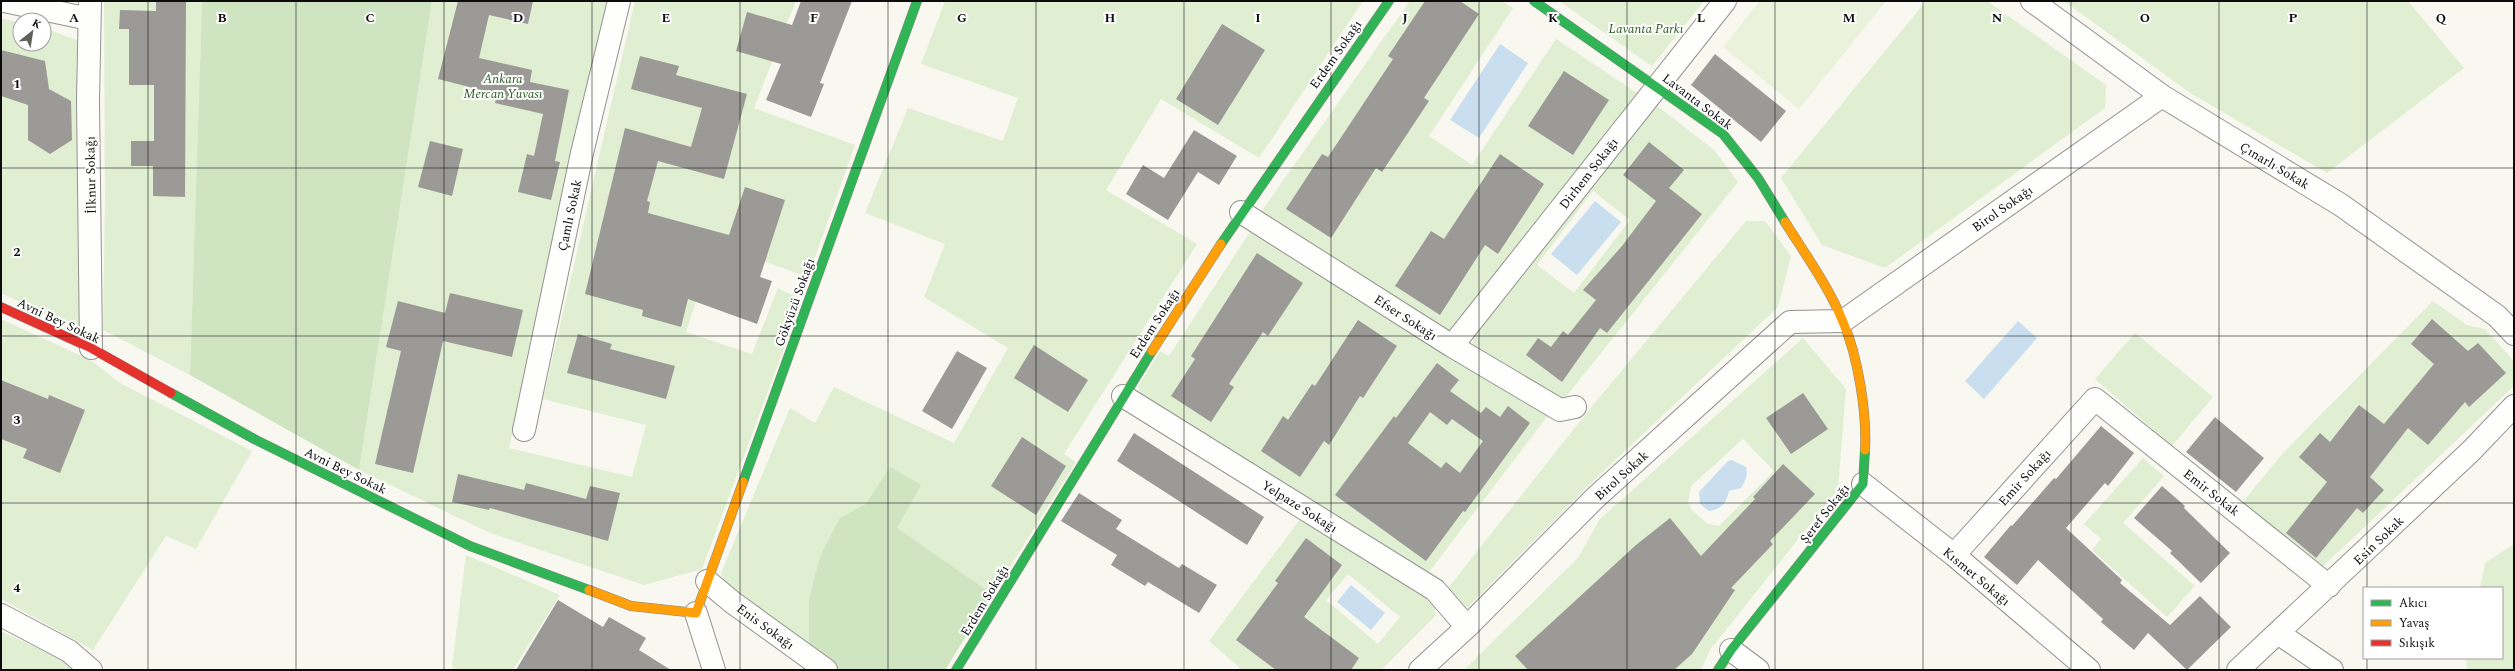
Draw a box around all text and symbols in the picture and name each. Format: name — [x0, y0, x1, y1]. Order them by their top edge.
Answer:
text: A — [69, 8, 79, 28]
text: B — [217, 8, 227, 28]
text: C — [365, 8, 375, 28]
text: D — [513, 8, 523, 28]
text: E — [662, 8, 671, 28]
text: F — [810, 8, 818, 28]
text: G — [957, 8, 967, 28]
text: H — [1105, 8, 1116, 28]
text: I — [1255, 8, 1261, 28]
text: J — [1402, 8, 1408, 28]
text: K — [1548, 8, 1558, 28]
text: L — [1697, 8, 1705, 28]
text: M — [1843, 8, 1856, 28]
text: N — [1992, 8, 2003, 28]
text: O — [2140, 8, 2150, 28]
text: P — [2289, 8, 2298, 28]
text: Q — [2436, 8, 2447, 28]
north arrow — [12, 12, 52, 52]
text: K — [29, 14, 45, 34]
street label: Erdem Sokağı — [1305, 16, 1367, 93]
park label: Lavanta Parkı — [1608, 19, 1684, 39]
park label: Ankara Mercan Yuvası — [463, 69, 543, 104]
street label: Lavanta Sokak — [1658, 69, 1737, 135]
text: 1 — [13, 74, 21, 94]
street label: Dirhem Sokağı — [1554, 133, 1623, 214]
street label: İlknur Sokağı — [80, 136, 102, 214]
street label: Çınarlı Sokak — [2236, 137, 2313, 195]
street label: Çamlı Sokak — [553, 177, 587, 253]
street label: Birol Sokağı — [1968, 180, 2037, 237]
text: 2 — [13, 242, 21, 262]
street label: Gökyüzü Sokağı — [770, 255, 820, 350]
street label: Erdem Sokağı — [1125, 284, 1185, 363]
street label: Efser Sokağı — [1370, 290, 1441, 346]
street label: Avni Bey Sokak — [14, 293, 103, 349]
text: 3 — [13, 410, 21, 430]
street label: Avni Bey Sokak — [301, 442, 390, 500]
street label: Emir Sokağı — [1994, 445, 2056, 511]
street label: Birol Sokak — [1590, 446, 1653, 505]
street label: Emir Sokak — [2179, 464, 2244, 521]
street label: Yelpaze Sokağı — [1257, 475, 1341, 538]
street label: Şeref Sokağı — [1795, 479, 1855, 548]
street label: Esin Sokak — [2349, 511, 2409, 570]
street label: Kısmet Sokağı — [1938, 542, 2015, 611]
street label: Erdem Sokağı — [956, 561, 1014, 640]
text: 4 — [13, 578, 21, 598]
legend — [2363, 587, 2503, 659]
text: Akıcı — [2399, 594, 2428, 613]
street label: Enis Sokağı — [732, 599, 799, 655]
text: Yavaş — [2399, 614, 2429, 633]
text: Sıkışık — [2399, 634, 2435, 653]

